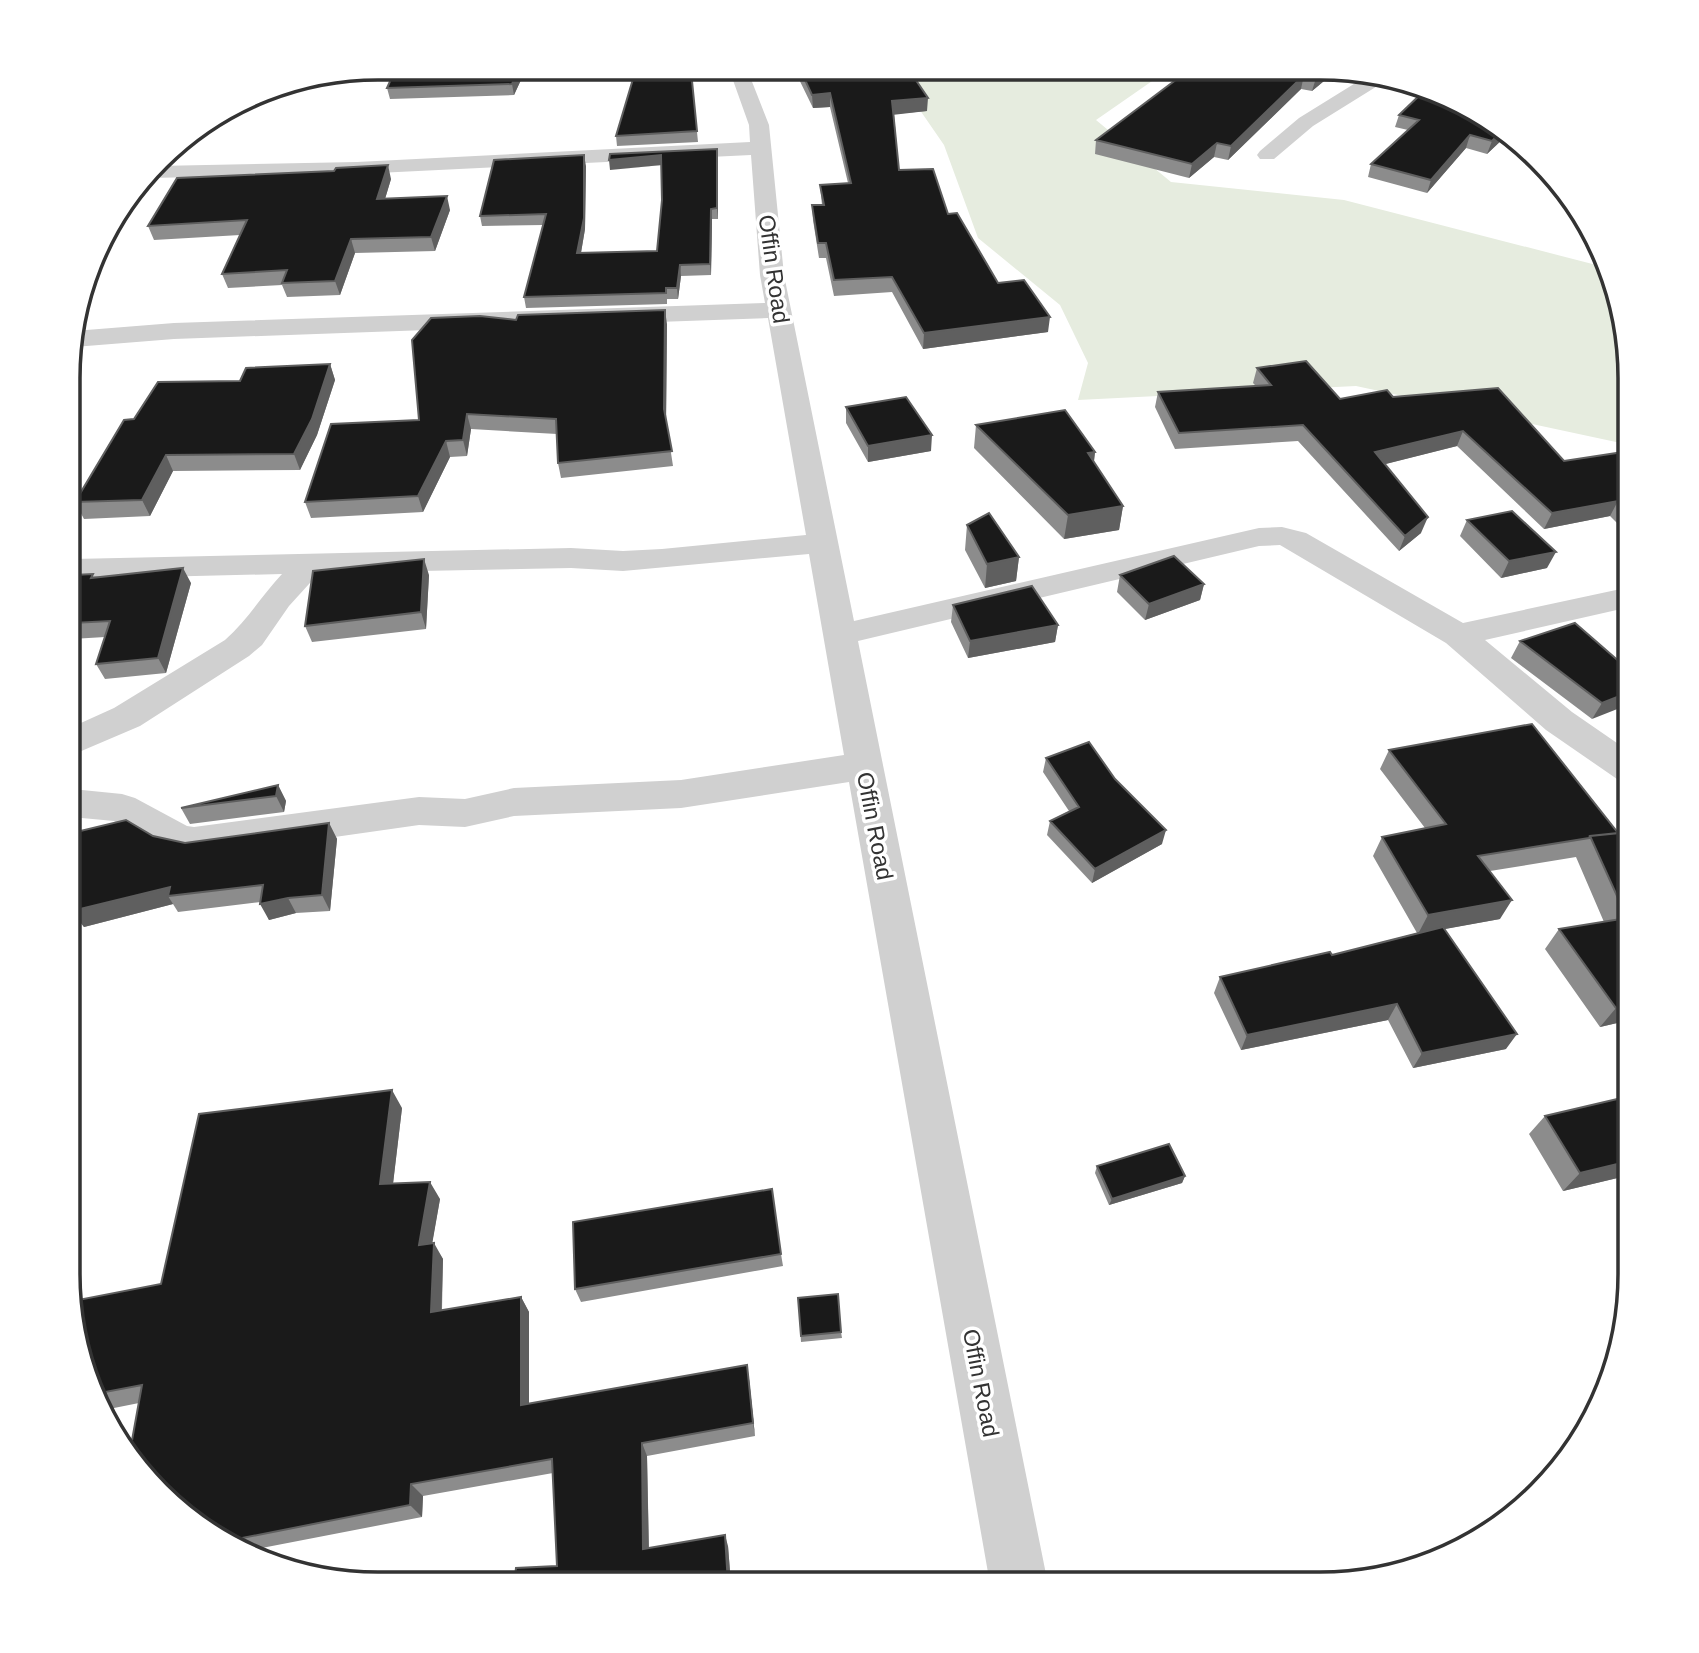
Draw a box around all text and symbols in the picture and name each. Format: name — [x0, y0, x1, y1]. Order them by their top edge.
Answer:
street label: Offin Road — [754, 213, 794, 325]
street label: Offin Road — [852, 770, 898, 882]
street label: Offin Road — [958, 1327, 1004, 1439]

